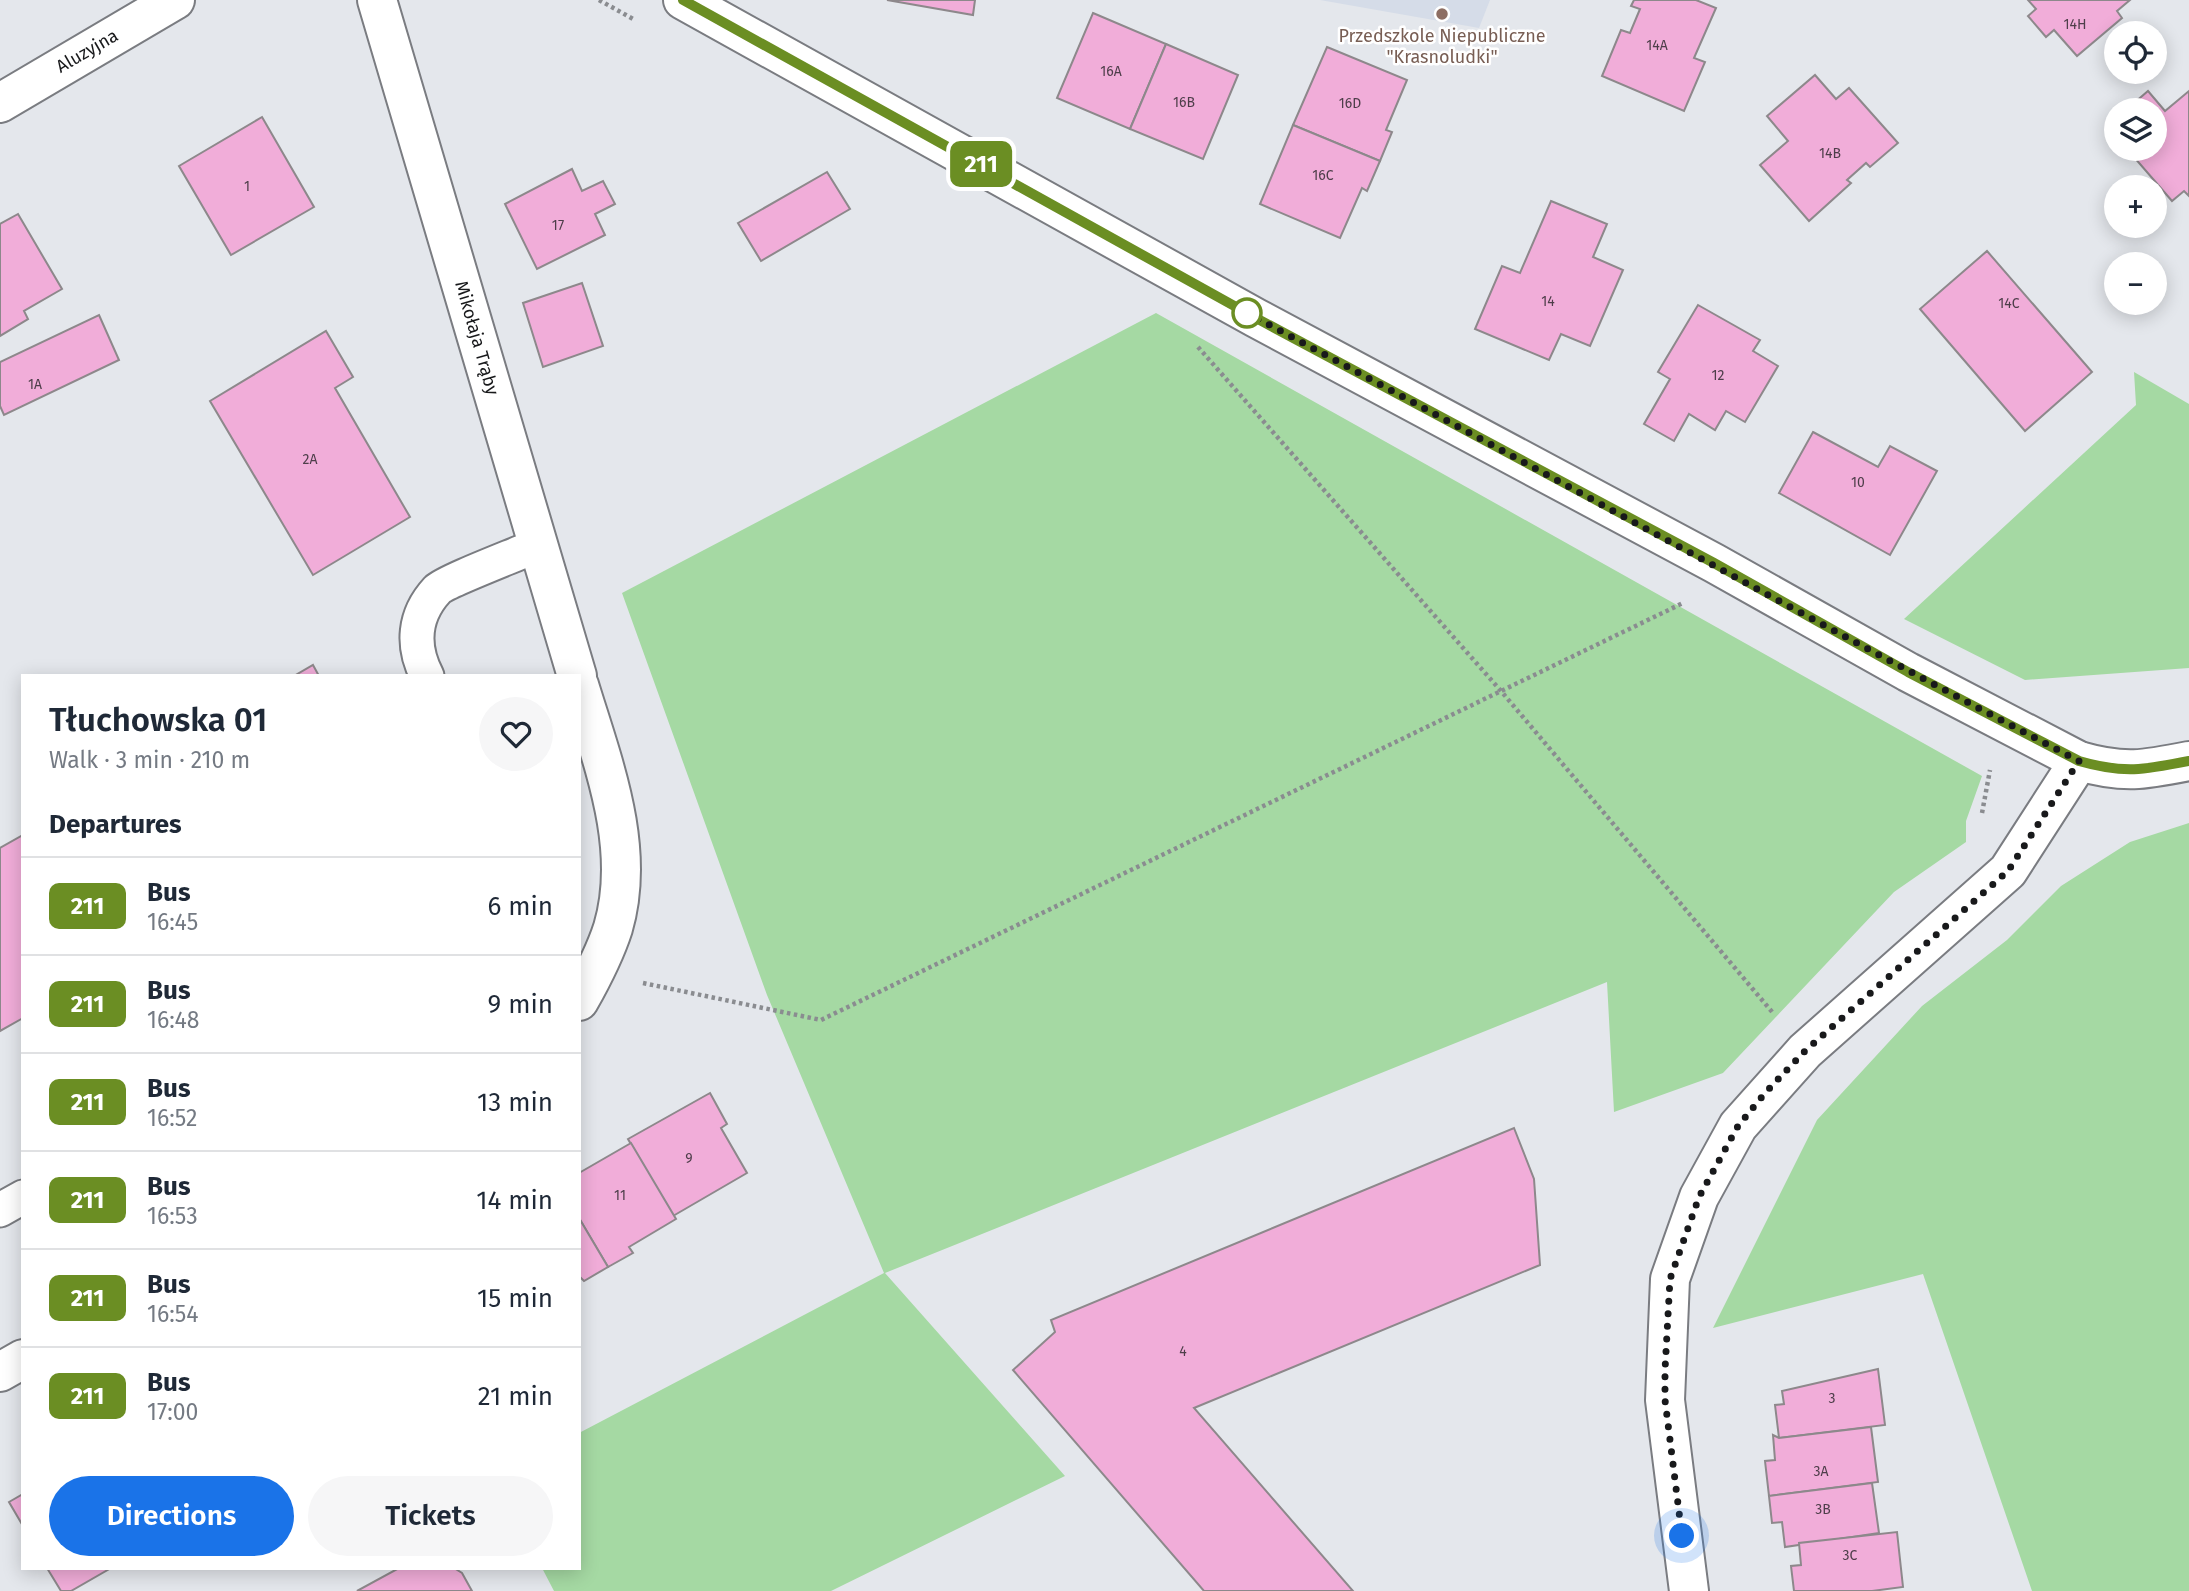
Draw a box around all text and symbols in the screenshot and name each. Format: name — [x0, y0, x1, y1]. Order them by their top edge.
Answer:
marker: Przedszkole Niepubliczne "Krasnoludki" — [1434, 6, 1450, 22]
house number: 14H — [2063, 16, 2087, 33]
map controls — [2104, 21, 2167, 315]
button: locate — [2104, 21, 2167, 84]
street label: Aluzyjna — [52, 24, 122, 78]
place label: Przedszkole Niepubliczne "Krasnoludki" — [1339, 25, 1546, 68]
house number: 14A — [1646, 37, 1668, 54]
house number: 16A — [1100, 63, 1122, 80]
house number: 16B — [1173, 94, 1195, 111]
house number: 16D — [1339, 95, 1361, 112]
button: layers — [2104, 98, 2167, 161]
line badge: 211 — [941, 141, 1021, 187]
house number: 14B — [1819, 145, 1841, 162]
text: 211 — [964, 150, 998, 178]
house number: 16C — [1312, 167, 1334, 184]
button: + — [2104, 175, 2167, 238]
house number: 1 — [244, 178, 250, 195]
house number: 17 — [552, 217, 564, 234]
button: − — [2104, 252, 2167, 315]
street label: Mikołaja Trąby — [450, 278, 504, 398]
house number: 14 — [1541, 293, 1555, 310]
house number: 14C — [1998, 295, 2020, 312]
unlabelled marker — [1232, 298, 1262, 328]
house number: 12 — [1712, 367, 1725, 384]
house number: 1A — [28, 376, 42, 393]
house number: 2A — [303, 451, 317, 468]
house number: 10 — [1851, 474, 1865, 491]
button: heart — [479, 697, 553, 771]
text: Tłuchowska 01 — [49, 700, 267, 740]
text: Walk · 3 min · 210 m — [49, 746, 250, 774]
text: Departures — [49, 809, 182, 840]
text: Bus — [147, 877, 190, 908]
text: 6 min — [487, 891, 553, 922]
text: 211 — [71, 892, 104, 920]
text: 16:45 — [147, 908, 198, 936]
text: Bus — [147, 975, 190, 1006]
text: 9 min — [488, 989, 553, 1020]
text: 211 — [71, 990, 104, 1018]
text: 16:48 — [147, 1006, 200, 1034]
text: Bus — [147, 1073, 190, 1104]
text: 13 min — [477, 1087, 553, 1118]
text: 211 — [71, 1088, 104, 1116]
text: 16:52 — [147, 1104, 197, 1132]
house number: 9 — [685, 1150, 693, 1167]
text: Bus — [147, 1171, 190, 1202]
text: 14 min — [476, 1185, 553, 1216]
text: 211 — [71, 1186, 104, 1214]
house number: 11 — [614, 1187, 626, 1204]
text: 16:53 — [147, 1202, 198, 1230]
text: Bus — [147, 1269, 190, 1300]
text: 15 min — [477, 1283, 553, 1314]
text: 211 — [71, 1284, 104, 1312]
text: 16:54 — [147, 1300, 199, 1328]
house number: 4 — [1179, 1343, 1187, 1360]
text: Bus — [147, 1367, 190, 1398]
text: 21 min — [478, 1381, 553, 1412]
text: 211 — [71, 1382, 104, 1410]
house number: 3 — [1829, 1390, 1836, 1407]
text: 17:00 — [147, 1398, 198, 1426]
house number: 3A — [1813, 1463, 1829, 1480]
button: Directions — [49, 1476, 294, 1556]
button: Tickets — [308, 1476, 553, 1556]
house number: 3B — [1815, 1501, 1831, 1518]
your location — [1664, 1518, 1699, 1553]
house number: 3C — [1843, 1547, 1858, 1564]

